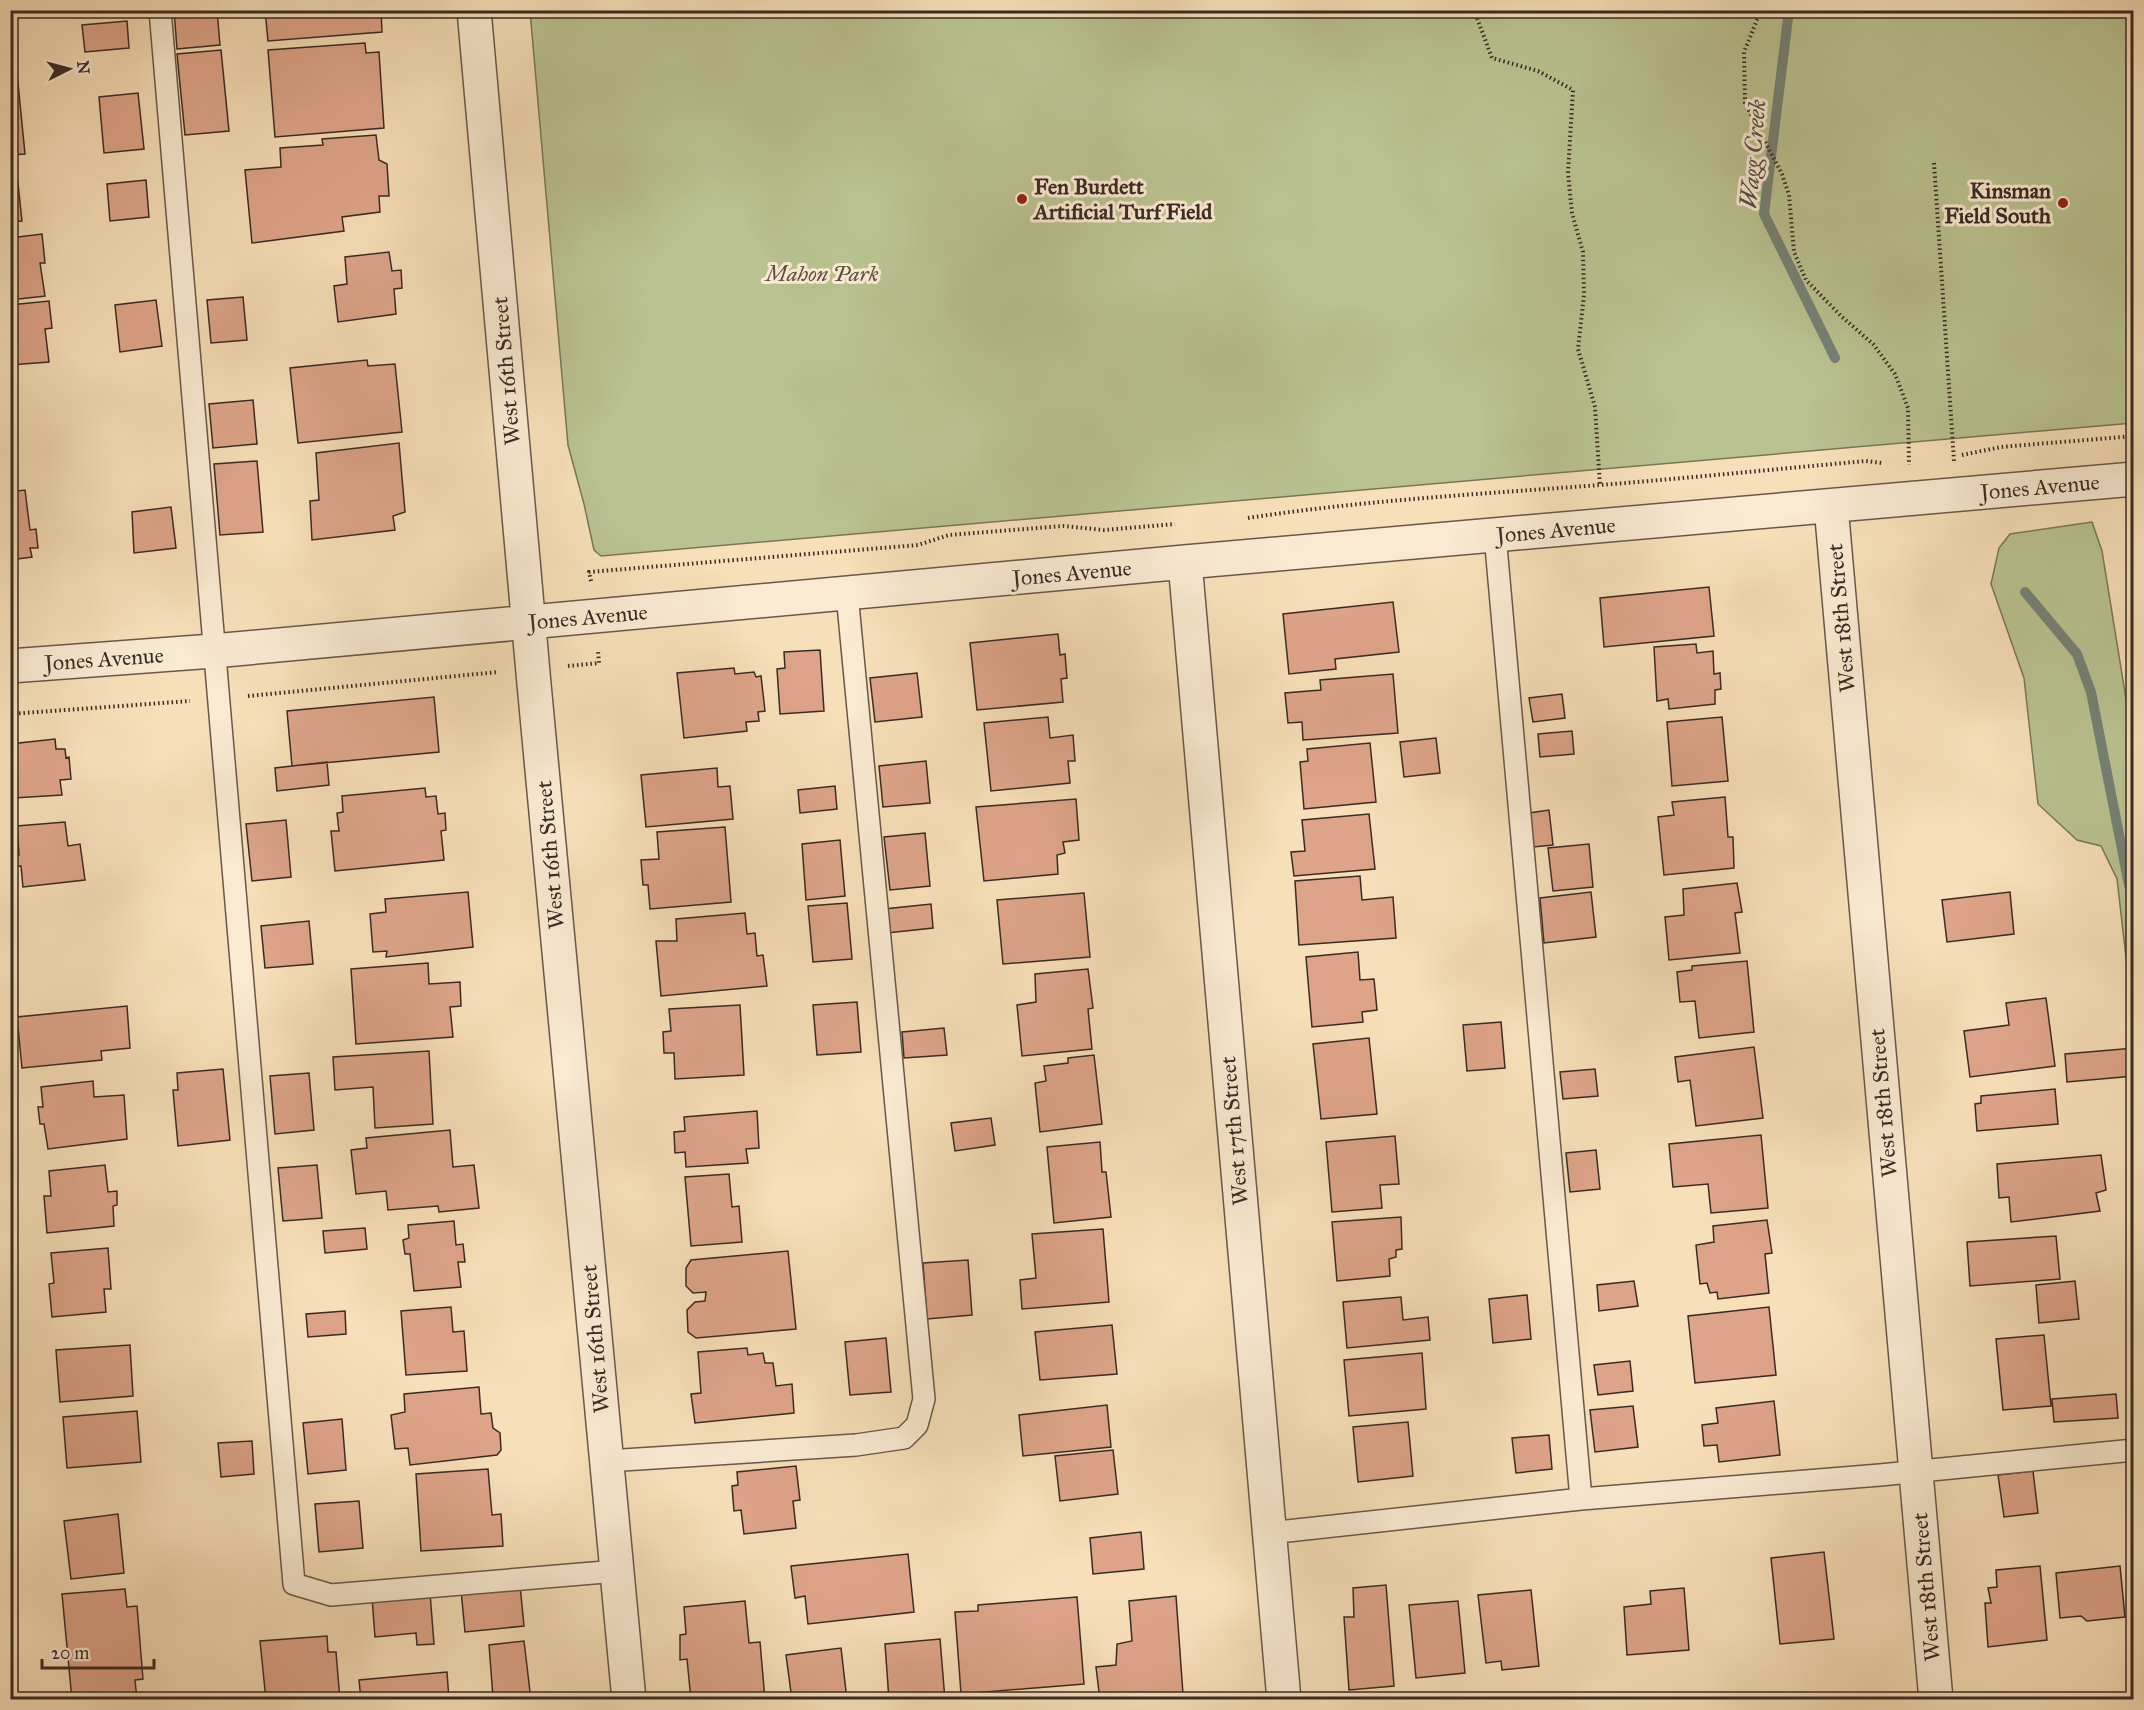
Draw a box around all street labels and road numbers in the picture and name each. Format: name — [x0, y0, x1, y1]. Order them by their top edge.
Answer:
street label: West 16th Street — [486, 295, 526, 446]
street label: Jones Avenue — [1977, 468, 2101, 506]
street label: Jones Avenue — [1493, 511, 1617, 549]
street label: West 18th Street — [1821, 542, 1861, 694]
street label: Jones Avenue — [1009, 554, 1133, 592]
street label: Jones Avenue — [525, 598, 649, 636]
street label: Jones Avenue — [41, 641, 165, 677]
street label: West 16th Street — [530, 779, 570, 930]
street label: West 18th Street — [1863, 1027, 1903, 1179]
street label: West 17th Street — [1214, 1055, 1254, 1207]
street label: West 16th Street — [575, 1263, 615, 1414]
street label: West 18th Street — [1906, 1511, 1946, 1663]

